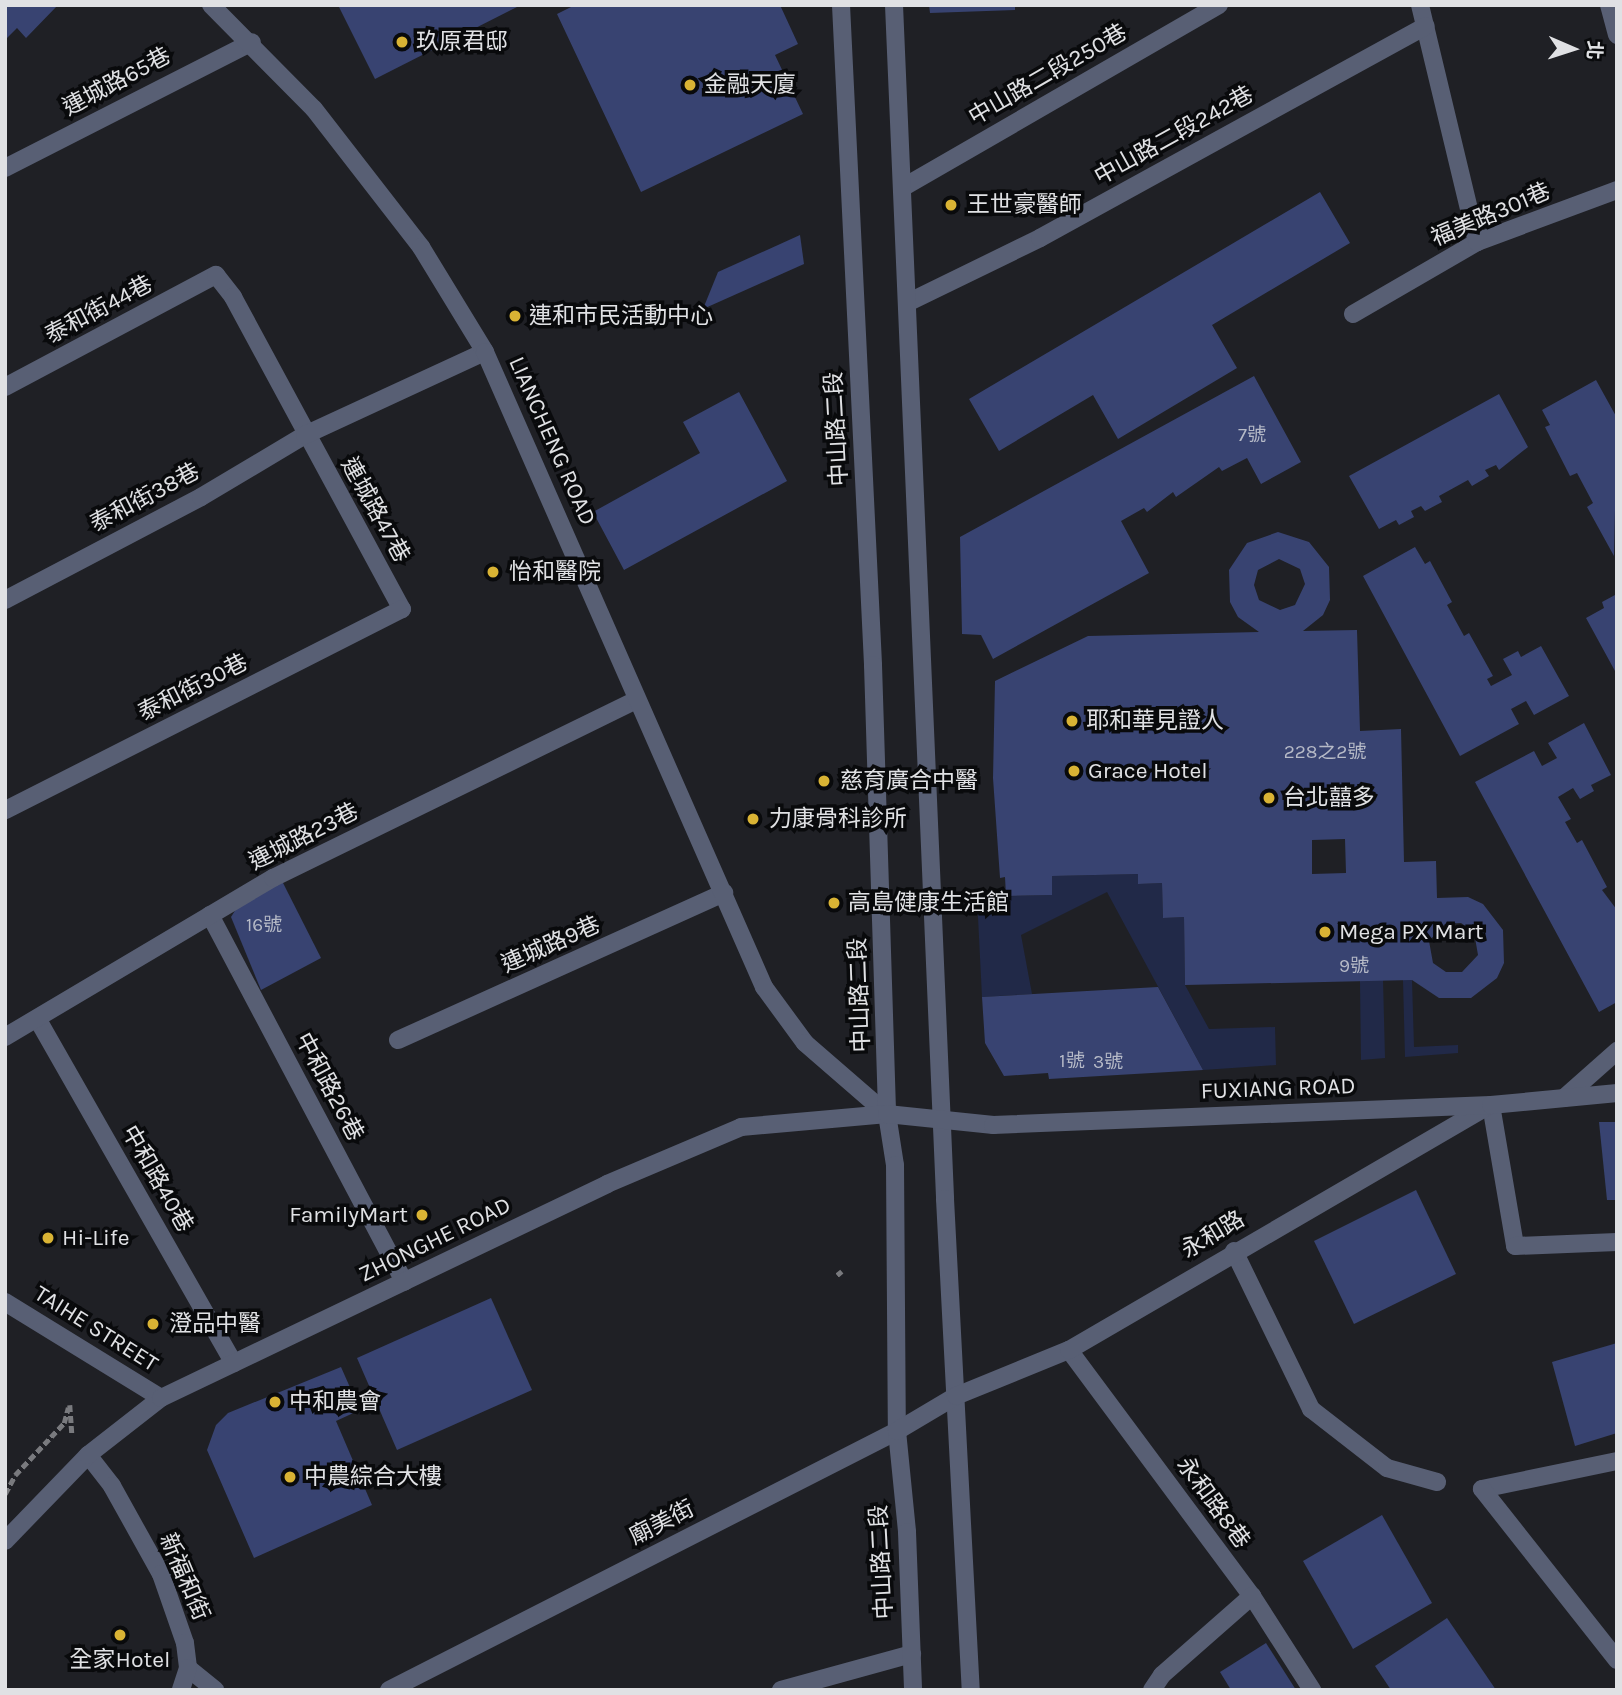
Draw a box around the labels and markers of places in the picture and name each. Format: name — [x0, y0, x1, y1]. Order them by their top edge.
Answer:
place label: 玖原君邸 — [416, 28, 508, 56]
marker: 玖原君邸 — [394, 34, 410, 50]
place label: 金融天廈 — [704, 71, 796, 99]
marker: 金融天廈 — [682, 77, 698, 93]
place label: 王世豪醫師 — [967, 191, 1082, 219]
marker: 王世豪醫師 — [941, 195, 961, 215]
place label: 連和市民活動中心 — [529, 302, 713, 330]
marker: 連和市民活動中心 — [507, 308, 523, 324]
place label: 怡和醫院 — [509, 558, 601, 586]
marker: 怡和醫院 — [483, 562, 503, 582]
place label: 耶和華見證人 — [1086, 707, 1224, 735]
marker: 耶和華見證人 — [1064, 713, 1080, 729]
place label: Grace Hotel — [1088, 757, 1208, 785]
marker: Grace Hotel — [1066, 763, 1082, 779]
place label: 慈育廣合中醫 — [840, 767, 978, 795]
marker: 慈育廣合中醫 — [814, 771, 834, 791]
place label: 台北囍多 — [1283, 784, 1375, 812]
marker: 台北囍多 — [1261, 790, 1277, 806]
place label: 力康骨科診所 — [769, 805, 907, 833]
marker: 力康骨科診所 — [743, 809, 763, 829]
place label: 高島健康生活館 — [848, 889, 1009, 917]
marker: 高島健康生活館 — [826, 895, 842, 911]
place label: Mega PX Mart — [1339, 918, 1483, 946]
marker: Mega PX Mart — [1317, 924, 1333, 940]
place label: FamilyMart — [289, 1201, 408, 1229]
marker: FamilyMart — [414, 1207, 430, 1223]
place label: Hi-Life — [62, 1224, 130, 1252]
marker: Hi-Life — [40, 1230, 56, 1246]
place label: 澄品中醫 — [169, 1310, 261, 1338]
marker: 澄品中醫 — [143, 1314, 163, 1334]
place label: 中和農會 — [289, 1388, 381, 1416]
marker: 中和農會 — [267, 1394, 283, 1410]
place label: 中農綜合大樓 — [304, 1463, 442, 1491]
marker: 中農綜合大樓 — [282, 1469, 298, 1485]
marker: 全家Hotel — [112, 1627, 128, 1643]
place label: 全家Hotel — [70, 1646, 170, 1674]

